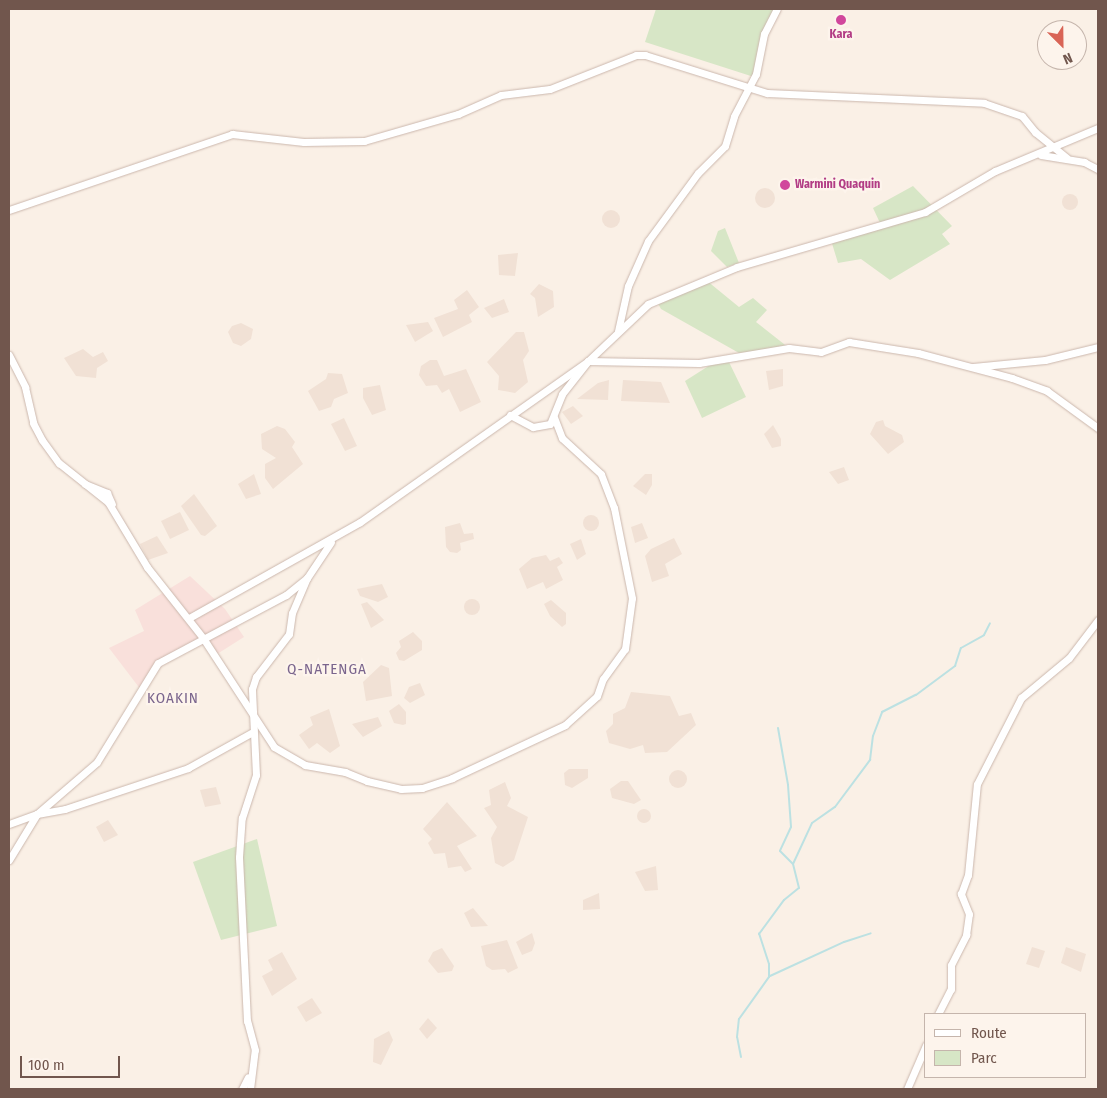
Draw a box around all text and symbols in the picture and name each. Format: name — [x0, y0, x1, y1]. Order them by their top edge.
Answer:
marker: Kara — [835, 14, 847, 26]
north arrow — [1037, 20, 1087, 70]
place label: Kara — [830, 28, 852, 42]
text: N — [1060, 49, 1075, 68]
place label: Warmini Quaquin — [795, 178, 880, 192]
marker: Warmini Quaquin — [779, 179, 791, 191]
district label: Q-NATENGA — [286, 661, 368, 679]
district label: KOAKIN — [146, 690, 200, 708]
legend — [924, 1013, 1087, 1078]
text: Route — [971, 1024, 1007, 1042]
scale bar — [22, 1046, 122, 1078]
text: Parc — [971, 1049, 997, 1067]
text: 100 m — [28, 1056, 65, 1074]

